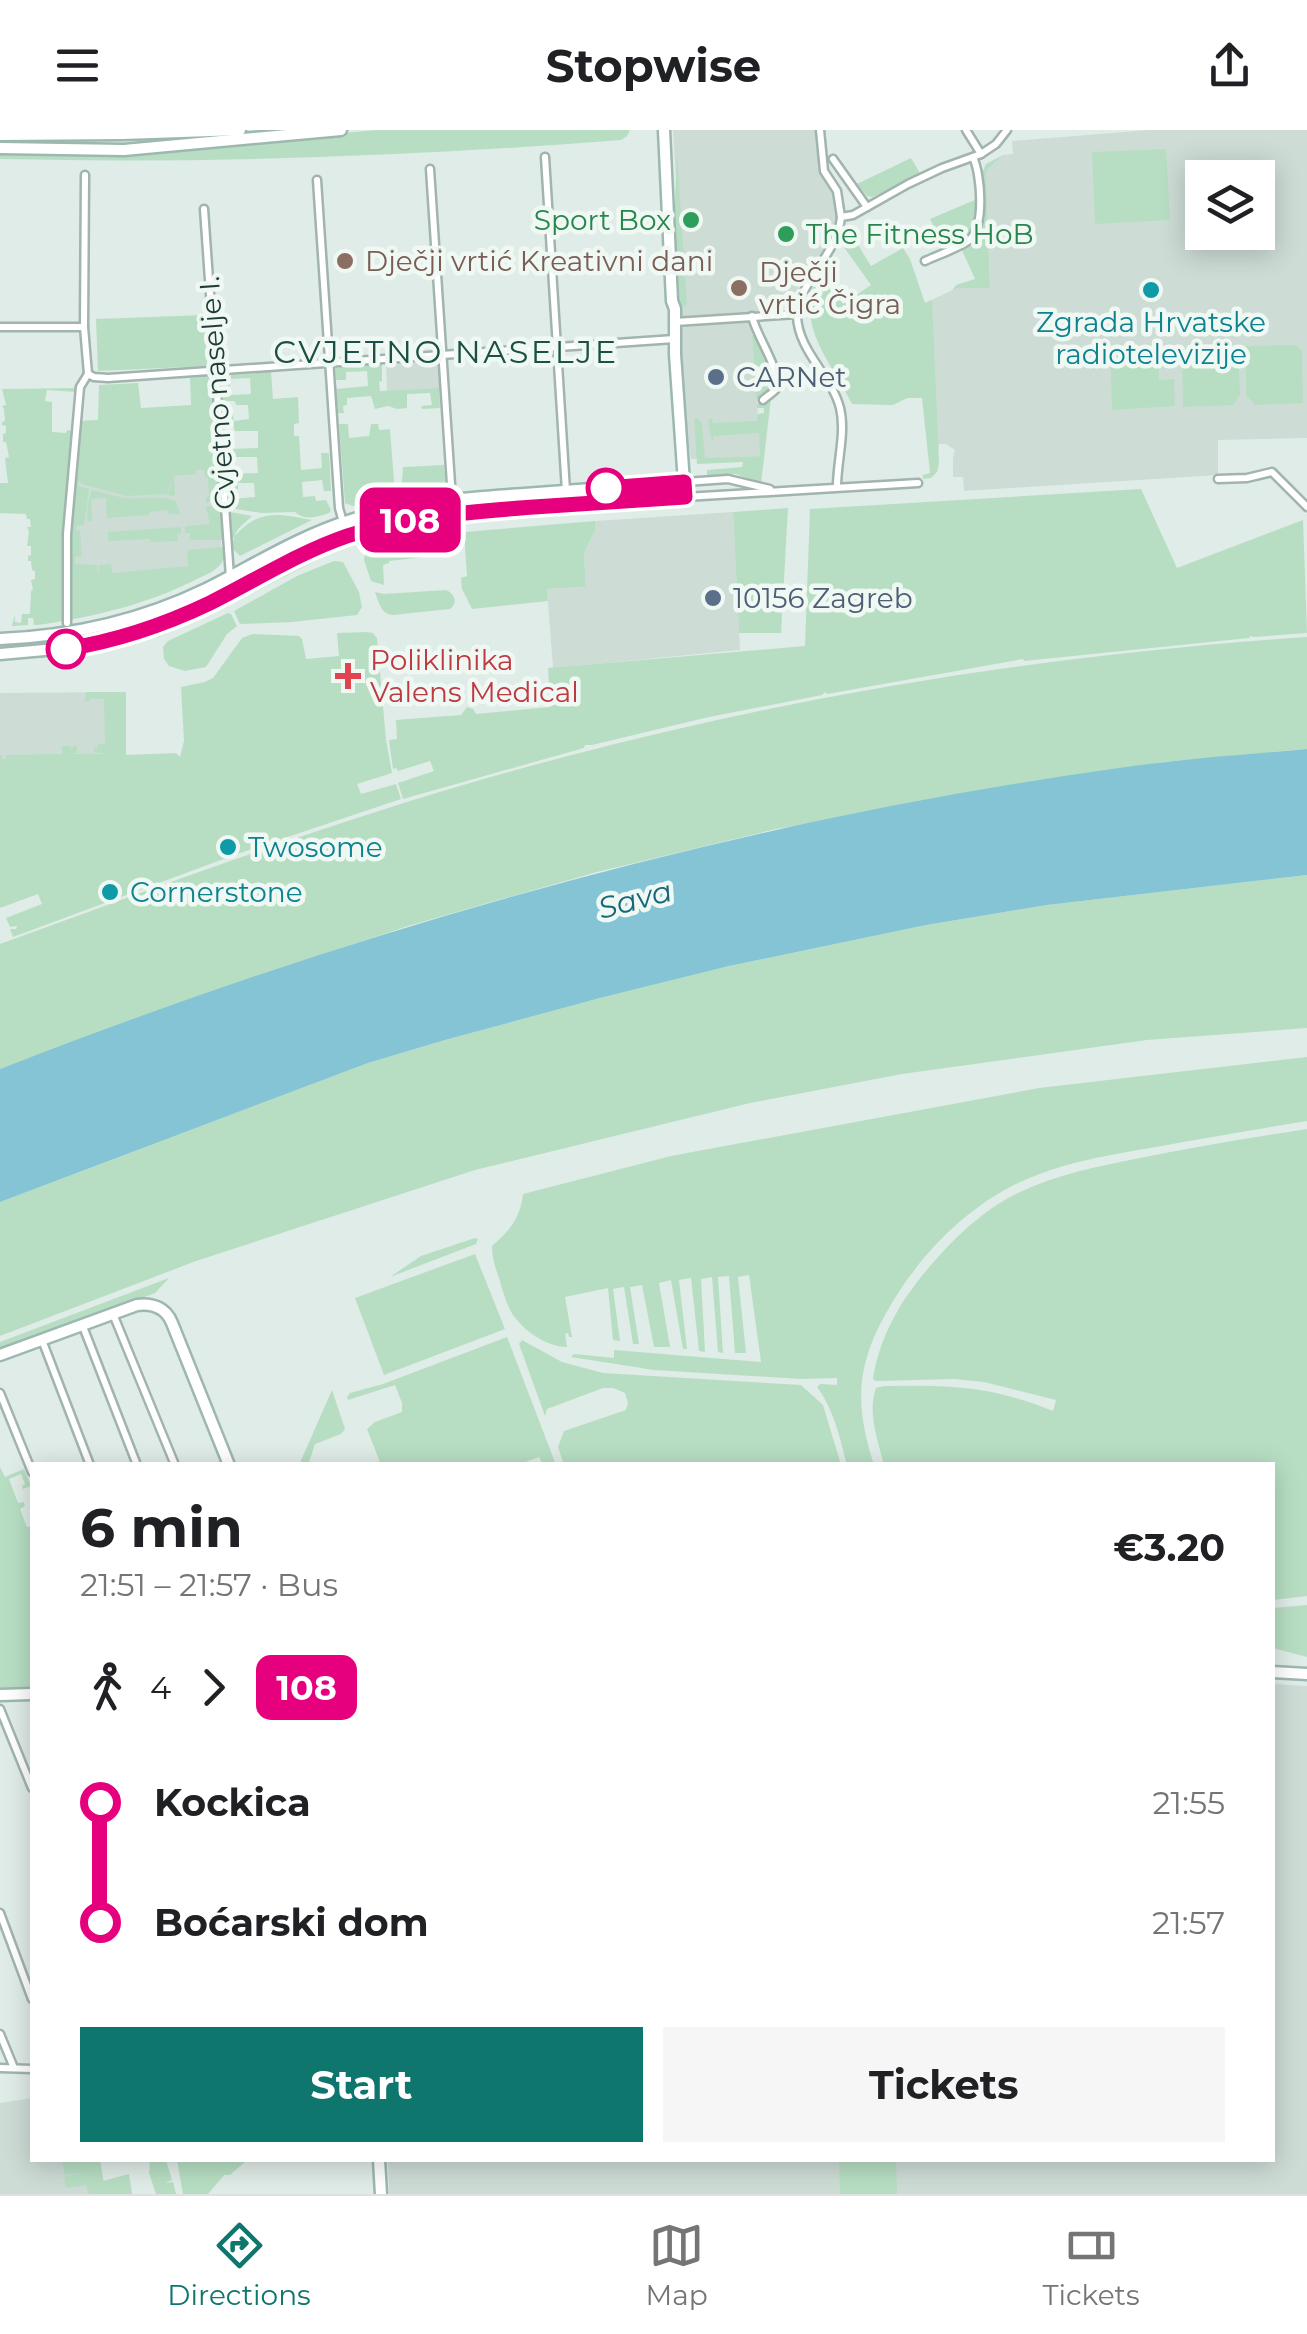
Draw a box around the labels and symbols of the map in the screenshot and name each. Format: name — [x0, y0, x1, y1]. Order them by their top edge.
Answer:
place label: Sport Box — [534, 203, 671, 237]
marker: Sport Box — [680, 209, 702, 231]
place label: The Fitness HoB — [806, 217, 1034, 251]
marker: The Fitness HoB — [775, 223, 797, 245]
place label: Dječji vrtić Kreativni dani — [365, 244, 713, 278]
marker: Dječji vrtić Kreativni dani — [334, 250, 356, 272]
place label: Dječji vrtić Čigra — [759, 255, 901, 321]
street label: Cvjetno naselje I. — [192, 275, 242, 511]
marker: Dječji vrtić Čigra — [728, 277, 750, 299]
marker: Zgrada Hrvatske radiotelevizije — [1140, 279, 1162, 301]
place label: Zgrada Hrvatske radiotelevizije — [1036, 305, 1266, 371]
district label: CVJETNO NASELJE — [273, 332, 619, 371]
place label: CARNet — [736, 360, 847, 394]
marker: CARNet — [705, 366, 727, 388]
unlabelled marker — [587, 469, 625, 507]
line badge: 108 — [352, 488, 468, 552]
place label: 10156 Zagreb — [733, 581, 913, 615]
marker: 10156 Zagreb — [702, 587, 724, 609]
unlabelled marker — [47, 630, 85, 668]
place label: Poliklinika Valens Medical — [370, 643, 579, 709]
marker: Poliklinika Valens Medical — [335, 663, 361, 689]
place label: Twosome — [248, 830, 383, 864]
marker: Twosome — [217, 836, 239, 858]
water label: Sava — [594, 872, 676, 927]
place label: Cornerstone — [130, 875, 303, 909]
marker: Cornerstone — [99, 881, 121, 903]

